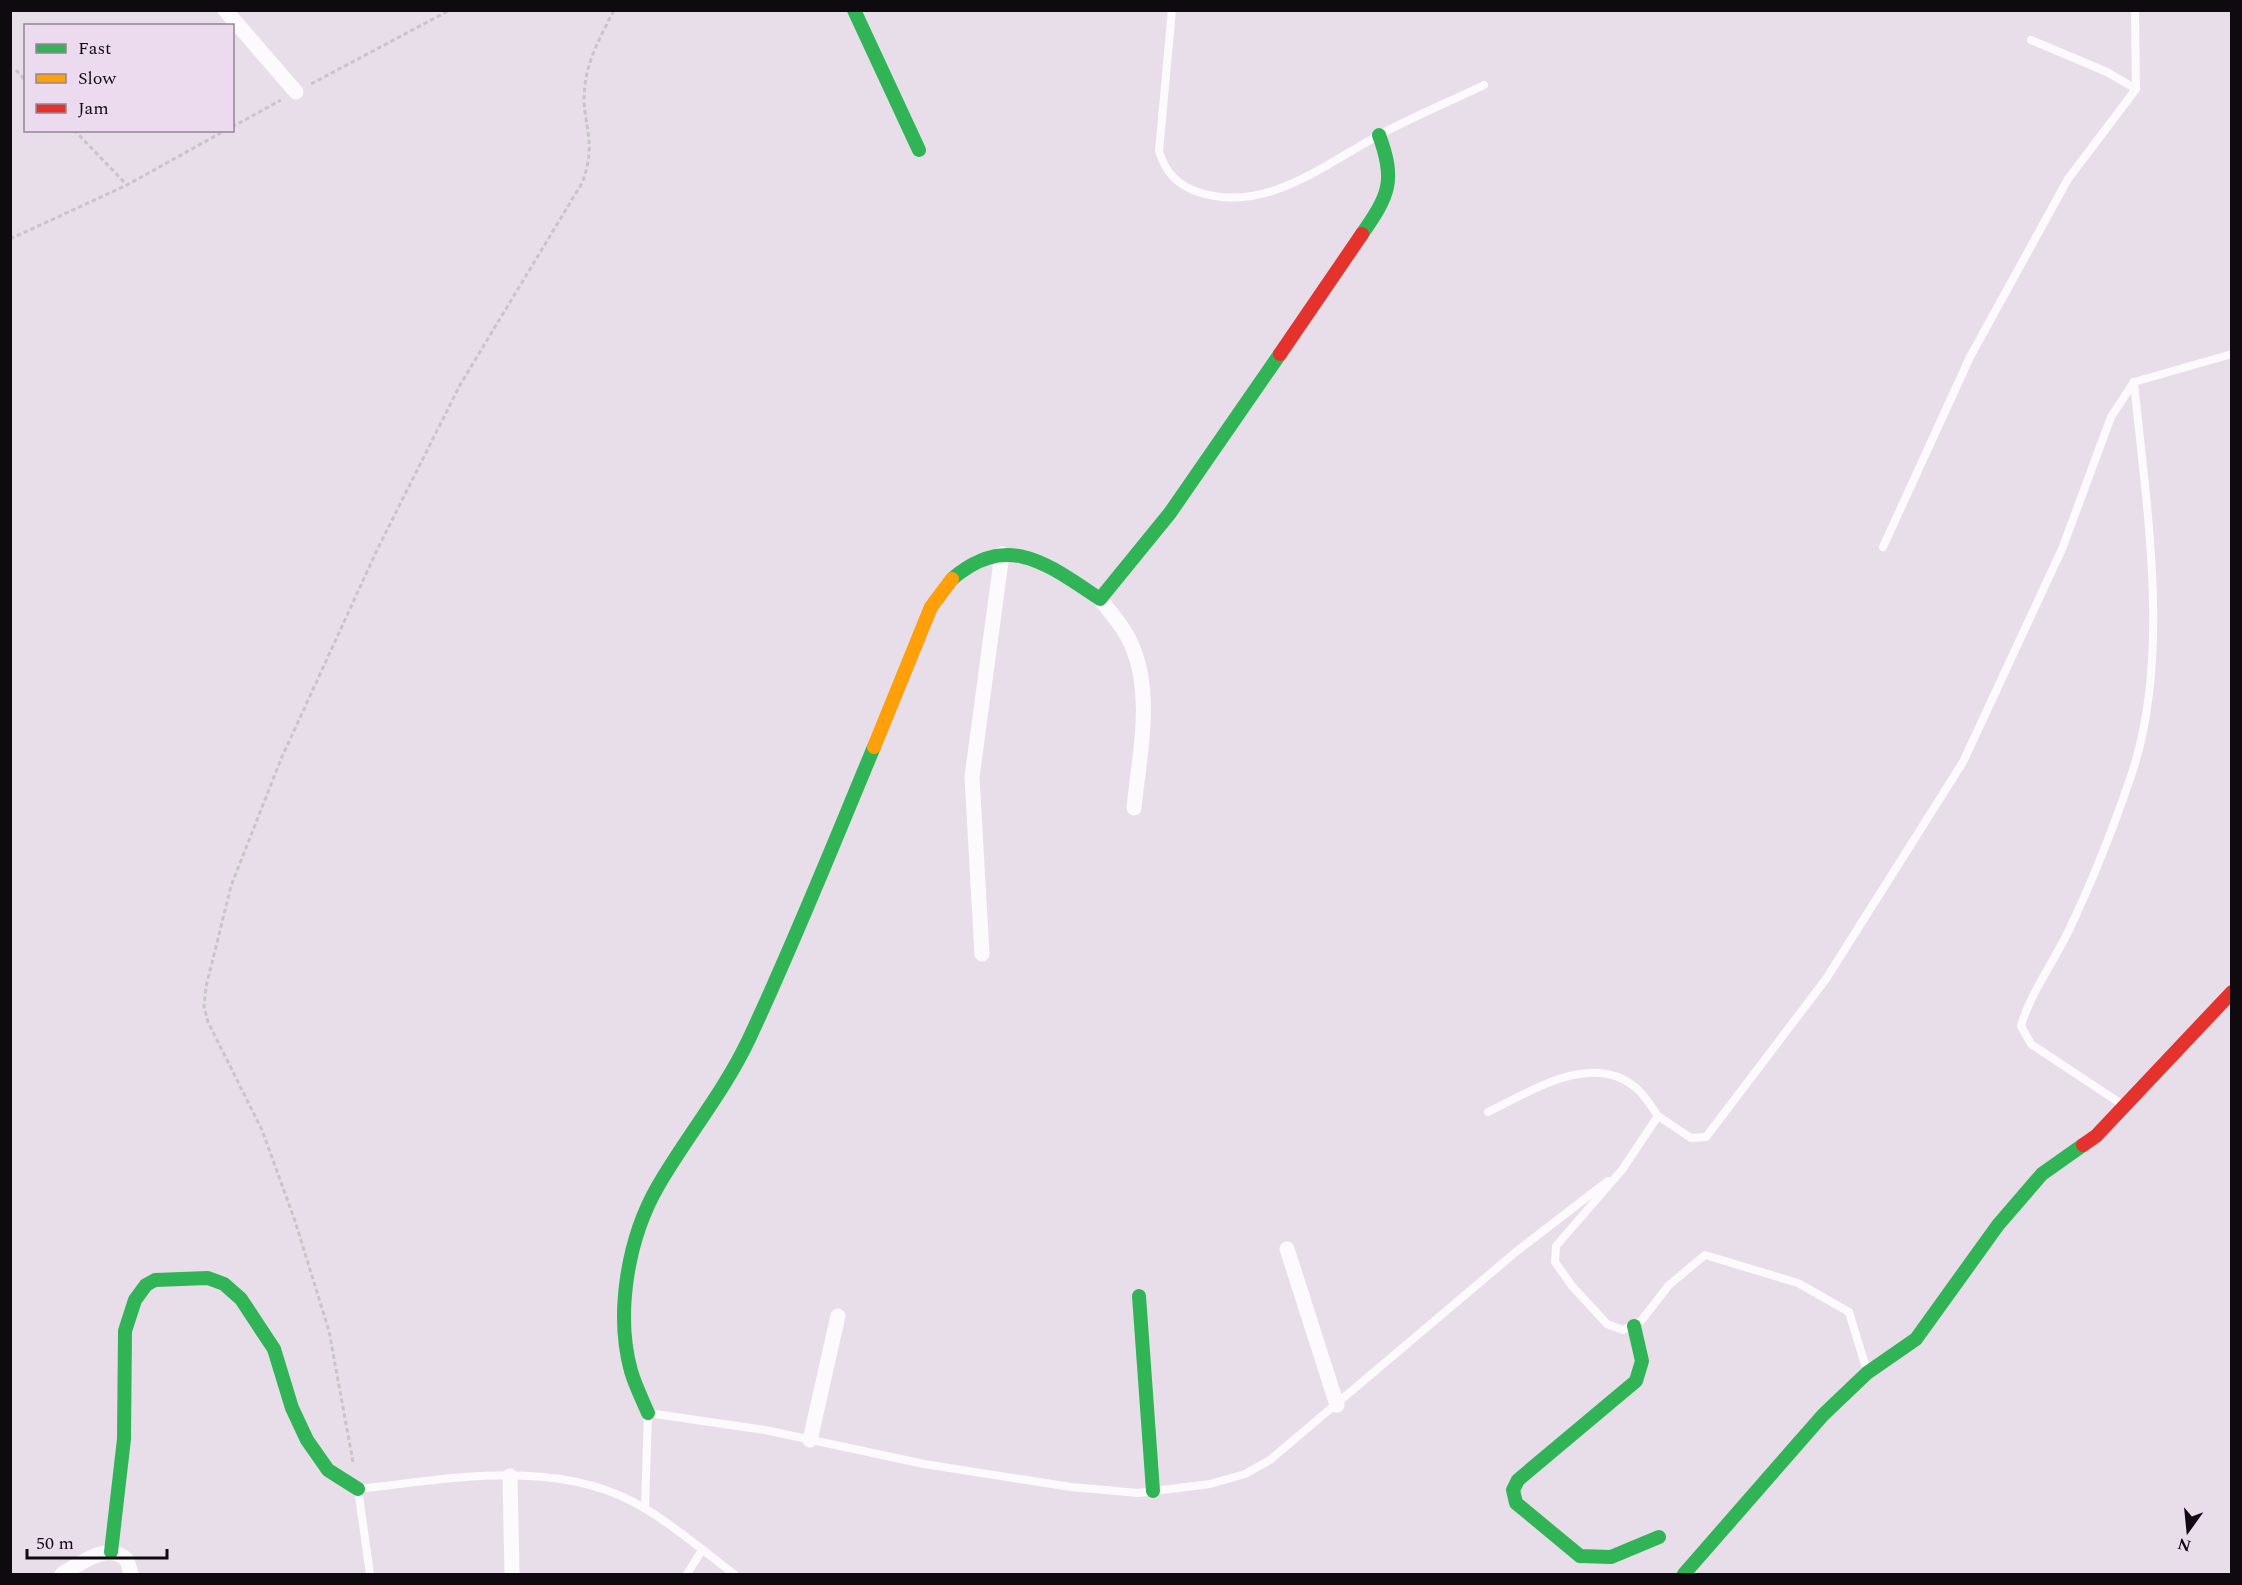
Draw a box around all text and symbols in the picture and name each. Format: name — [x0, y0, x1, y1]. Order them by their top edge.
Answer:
legend — [24, 24, 234, 132]
text: Fast — [78, 35, 111, 62]
text: Slow — [78, 65, 117, 92]
text: Jam — [78, 95, 109, 122]
north arrow — [2158, 1501, 2218, 1561]
scale bar — [27, 1522, 166, 1560]
text: 50 m — [36, 1530, 74, 1557]
text: N — [2175, 1531, 2194, 1558]

